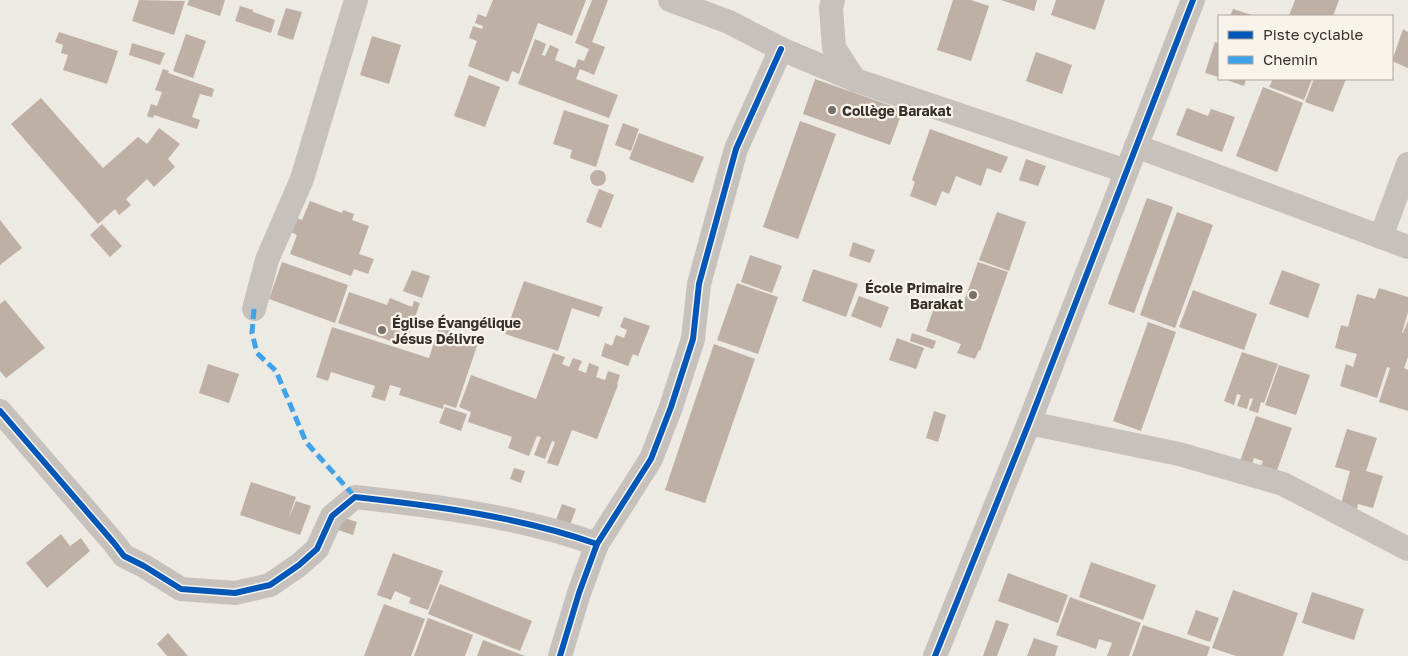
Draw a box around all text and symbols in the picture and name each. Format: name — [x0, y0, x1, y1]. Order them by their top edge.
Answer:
legend — [1218, 15, 1393, 80]
text: Piste cyclable — [1263, 25, 1364, 43]
text: Chemin — [1263, 50, 1318, 68]
place label: Collège Barakat — [842, 102, 952, 119]
marker: Collège Barakat — [826, 104, 838, 116]
place label: École Primaire Barakat — [865, 279, 963, 312]
marker: École Primaire Barakat — [967, 289, 979, 301]
place label: Église Évangélique Jésus Délivre — [392, 314, 521, 347]
marker: Église Évangélique Jésus Délivre — [376, 324, 388, 336]

